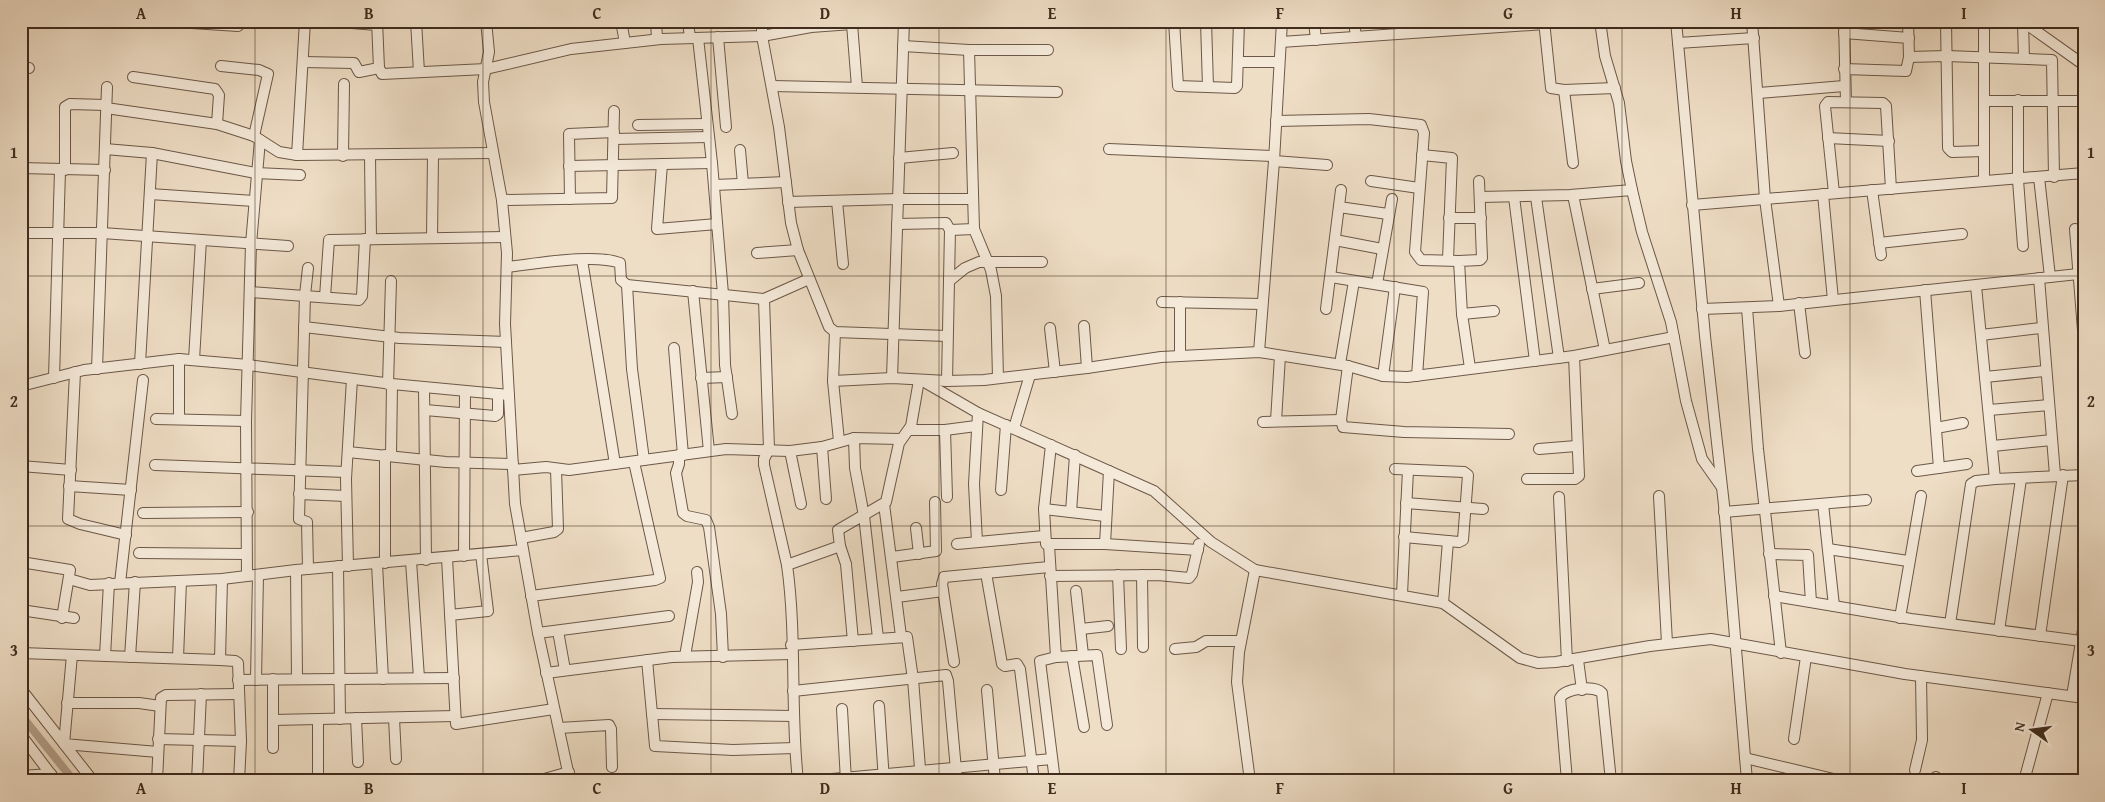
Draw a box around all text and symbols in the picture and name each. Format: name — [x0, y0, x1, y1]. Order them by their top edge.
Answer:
text: A — [136, 1, 147, 25]
text: B — [364, 1, 374, 25]
text: C — [592, 1, 602, 25]
text: D — [820, 1, 830, 25]
text: E — [1048, 1, 1057, 25]
text: F — [1276, 1, 1284, 25]
text: G — [1503, 1, 1513, 25]
text: H — [1730, 1, 1742, 25]
text: I — [1961, 1, 1967, 25]
text: 1 — [10, 140, 18, 164]
text: 1 — [2087, 140, 2095, 164]
text: 2 — [10, 389, 18, 413]
text: 2 — [2087, 389, 2095, 413]
text: 3 — [10, 638, 18, 662]
text: 3 — [2087, 638, 2095, 662]
north arrow — [2008, 704, 2058, 754]
text: N — [2009, 719, 2030, 734]
text: A — [136, 776, 147, 800]
text: B — [364, 776, 374, 800]
text: C — [592, 776, 602, 800]
text: D — [820, 776, 830, 800]
text: E — [1048, 776, 1057, 800]
text: F — [1276, 776, 1284, 800]
text: G — [1503, 776, 1513, 800]
text: H — [1730, 776, 1742, 800]
text: I — [1961, 776, 1967, 800]

